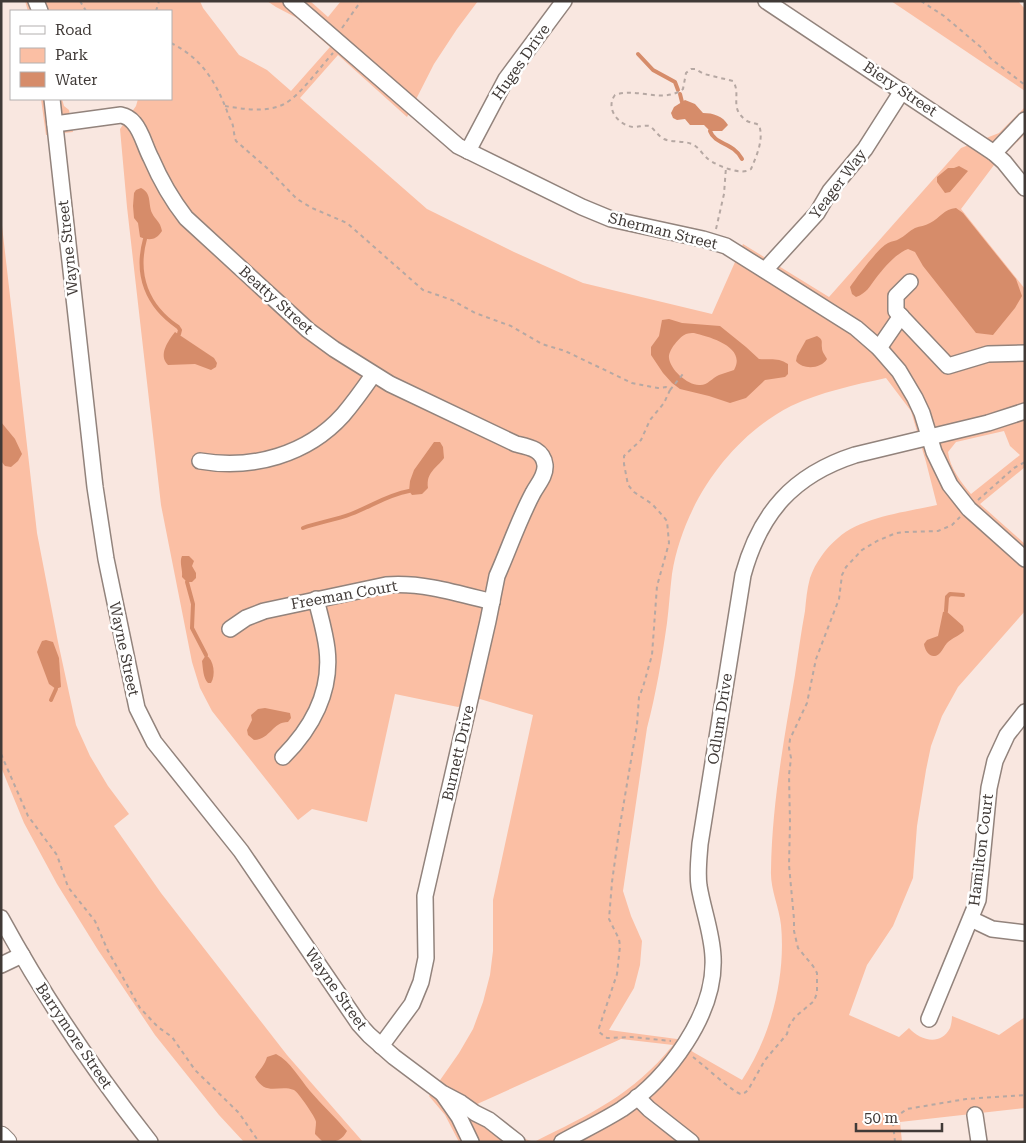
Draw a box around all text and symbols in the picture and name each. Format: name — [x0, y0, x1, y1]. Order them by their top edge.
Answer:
legend — [10, 10, 172, 100]
text: Road — [55, 21, 92, 39]
street label: Huges Drive — [488, 21, 554, 103]
text: Park — [55, 46, 89, 64]
street label: Biery Street — [860, 58, 941, 121]
text: Water — [55, 71, 97, 89]
street label: Yeager Way — [806, 145, 870, 223]
street label: Wayne Street — [54, 199, 82, 297]
street label: Sherman Street — [607, 209, 720, 253]
street label: Beatty Street — [235, 262, 317, 338]
street label: Freeman Court — [289, 577, 399, 613]
street label: Wayne Street — [105, 600, 143, 698]
street label: Odlum Drive — [704, 672, 736, 766]
street label: Burnett Drive — [438, 703, 478, 803]
street label: Hamilton Court — [965, 792, 997, 907]
street label: Wayne Street — [301, 945, 371, 1034]
street label: Barrymore Street — [32, 980, 116, 1093]
scale bar — [856, 1100, 942, 1132]
text: 50 m — [864, 1109, 899, 1127]

